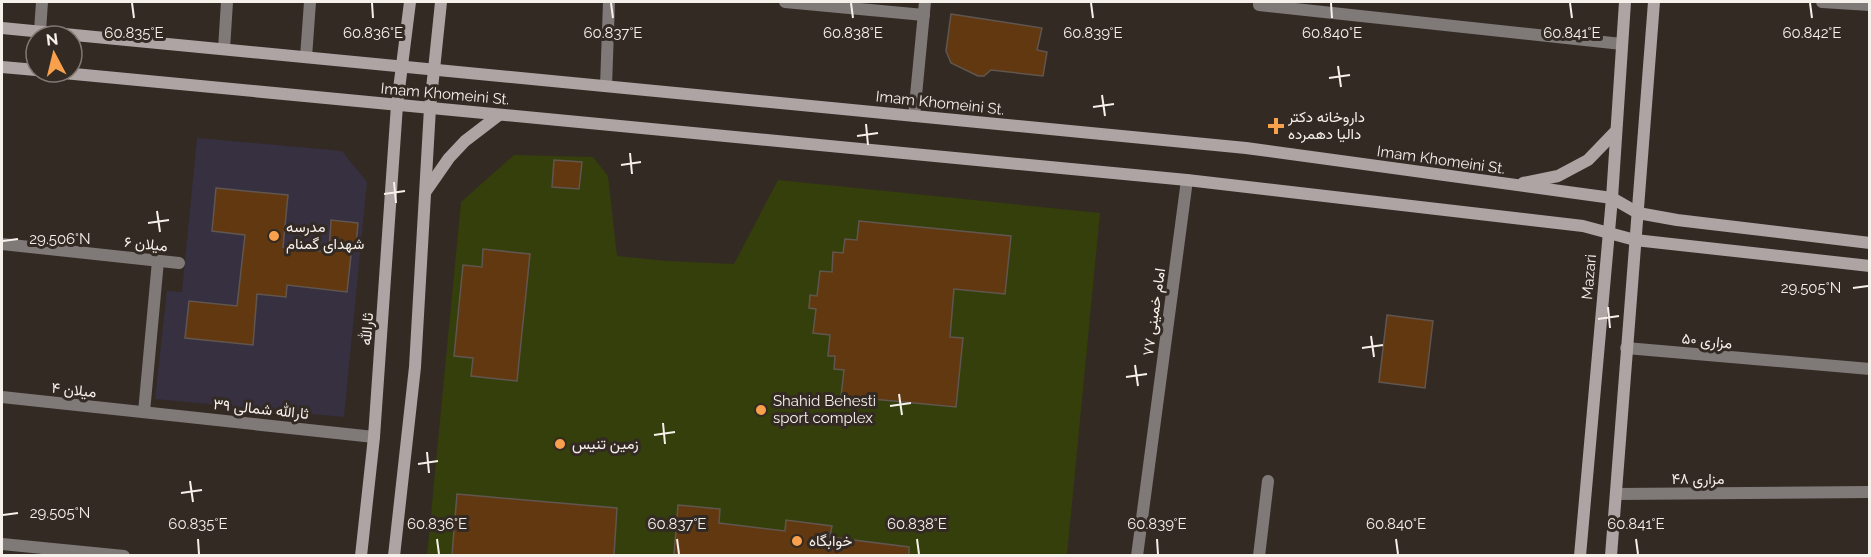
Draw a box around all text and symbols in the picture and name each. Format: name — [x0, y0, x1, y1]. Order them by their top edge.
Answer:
north arrow — [24, 24, 84, 84]
text: 60.835°E — [104, 24, 164, 42]
text: 60.836°E — [343, 24, 403, 42]
text: 60.837°E — [583, 24, 643, 42]
text: 60.838°E — [823, 24, 883, 42]
text: 60.839°E — [1063, 24, 1123, 42]
text: 60.840°E — [1302, 24, 1362, 42]
text: 60.841°E — [1543, 24, 1601, 42]
text: 60.842°E — [1783, 24, 1841, 42]
text: N — [45, 29, 59, 50]
street label: Imam Khomeini St. — [380, 79, 510, 109]
street label: Imam Khomeini St. — [875, 87, 1005, 119]
place label: داروخانه دکتر دالیا دهمرده — [1287, 108, 1365, 143]
marker: داروخانه دکتر دالیا دهمرده — [1269, 119, 1283, 133]
street label: Imam Khomeini St. — [1376, 142, 1506, 178]
place label: مدرسه شهدای گمنام — [286, 218, 364, 254]
marker: مدرسه شهدای گمنام — [267, 229, 281, 243]
text: 29.506°N — [29, 230, 91, 248]
street label: میلان ۶ — [123, 233, 169, 255]
street label: Mazari — [1578, 254, 1600, 300]
street label: امام خمینی ۷۷ — [1139, 267, 1170, 357]
text: 29.505°N — [1781, 279, 1841, 297]
street label: ثارالله — [357, 312, 377, 346]
street label: مزاری ۵۰ — [1681, 329, 1733, 354]
street label: میلان ۴ — [51, 379, 97, 401]
place label: Shahid Behesti sport complex — [773, 392, 876, 427]
street label: ثارالله شمالی ۳۹ — [212, 395, 310, 424]
marker: Shahid Behesti sport complex — [754, 403, 768, 417]
place label: زمین تنیس — [572, 435, 639, 454]
marker: زمین تنیس — [553, 437, 567, 451]
street label: مزاری ۴۸ — [1671, 470, 1725, 489]
text: 29.505°N — [30, 504, 90, 522]
text: 60.835°E — [168, 515, 228, 533]
text: 60.836°E — [407, 515, 467, 533]
text: 60.837°E — [647, 515, 707, 533]
text: 60.838°E — [887, 515, 947, 533]
text: 60.839°E — [1127, 515, 1187, 533]
text: 60.840°E — [1366, 515, 1426, 533]
text: 60.841°E — [1607, 515, 1665, 533]
place label: خوابگاه — [809, 532, 852, 550]
marker: خوابگاه — [790, 534, 804, 548]

